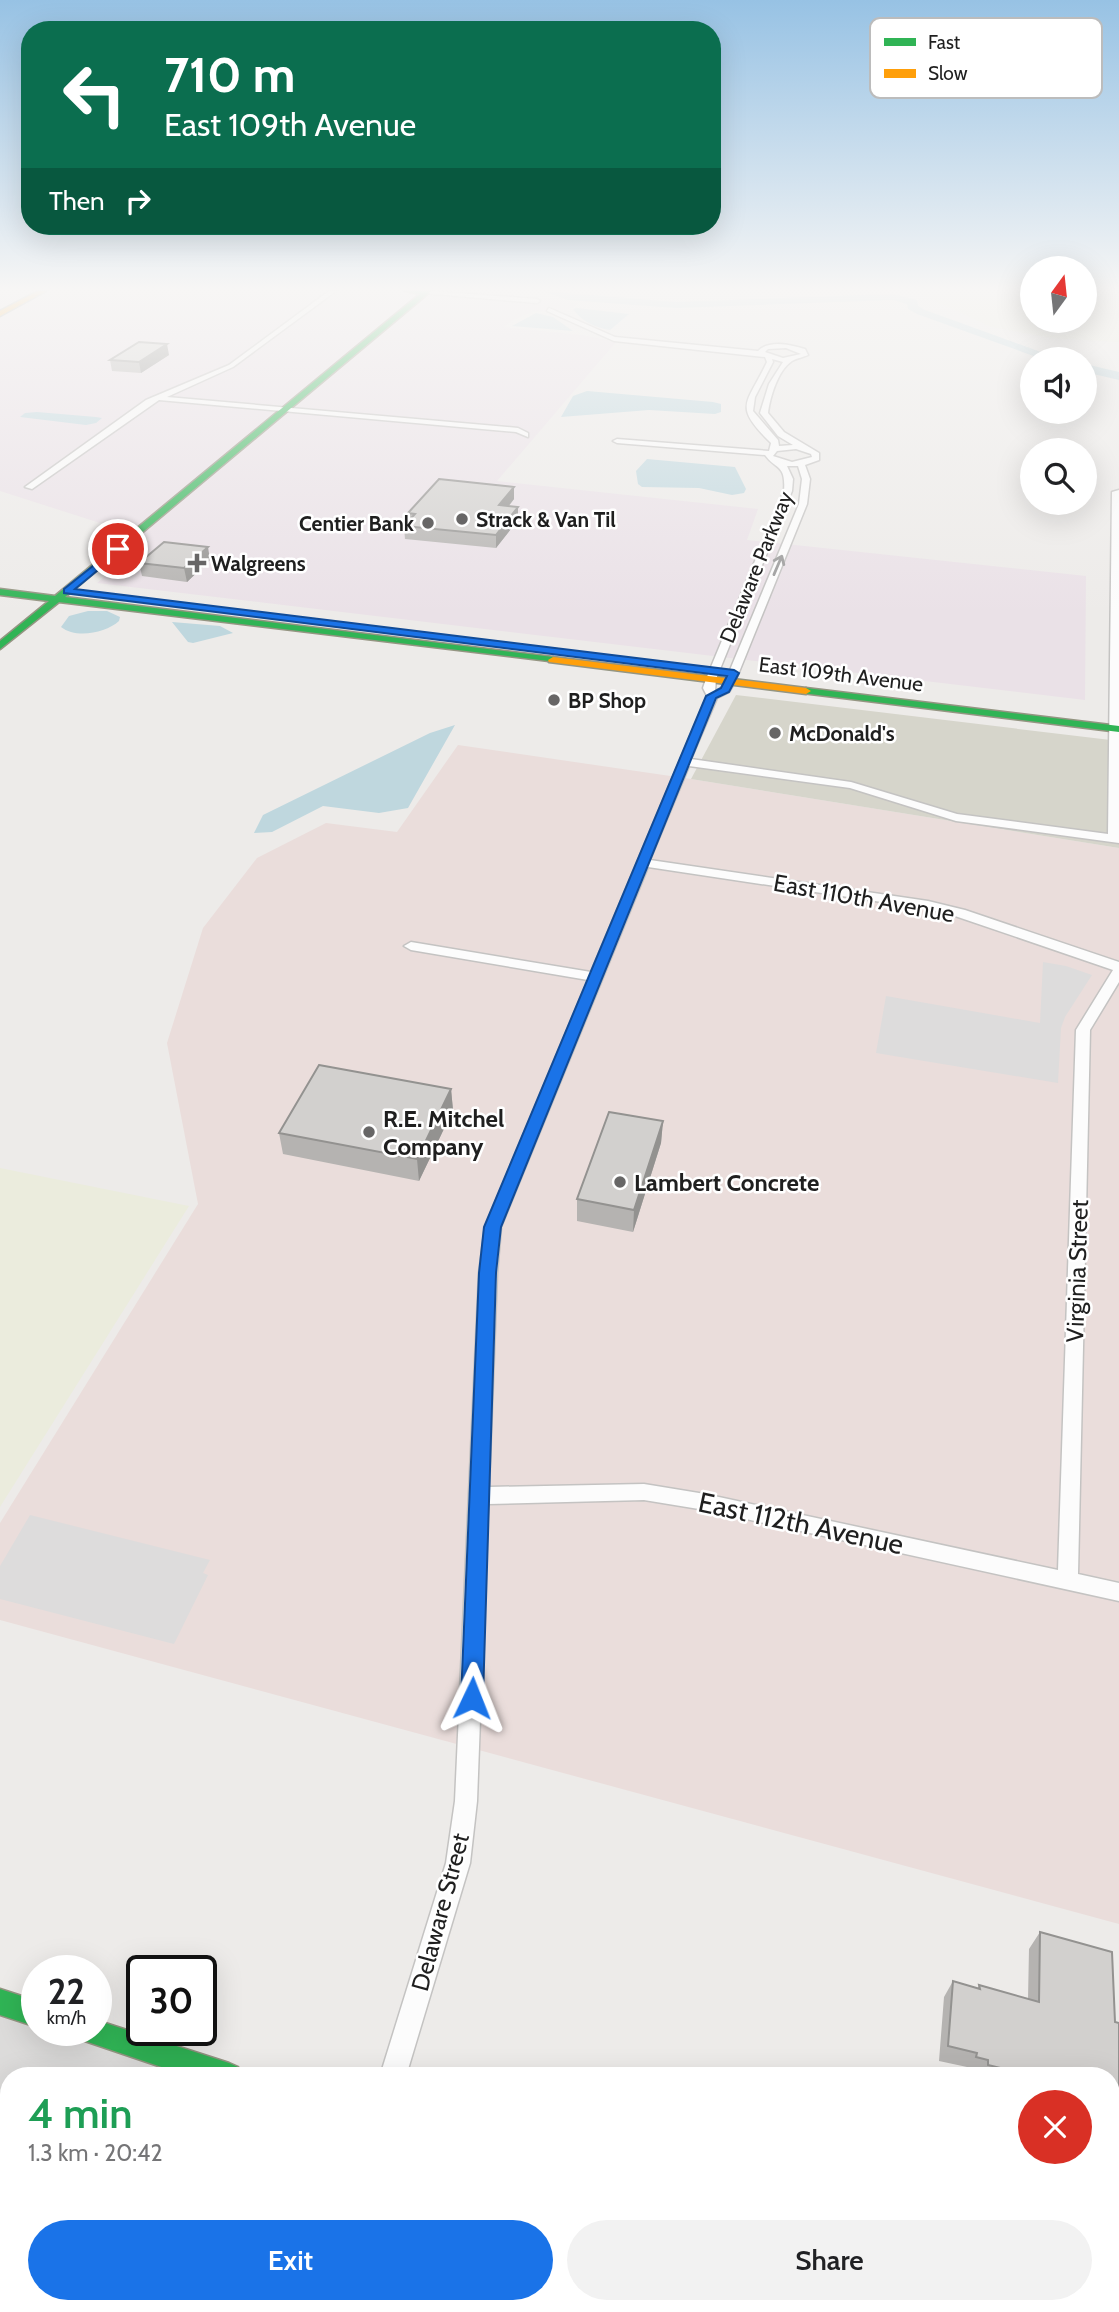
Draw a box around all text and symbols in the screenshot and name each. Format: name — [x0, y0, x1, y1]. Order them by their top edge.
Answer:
legend — [870, 18, 1102, 98]
text: Fast — [928, 31, 961, 54]
text: 710 m — [164, 45, 295, 104]
icon: left — [49, 49, 140, 140]
text: Slow — [928, 62, 968, 85]
text: East 109th Avenue — [164, 105, 416, 144]
icon: right — [119, 182, 157, 220]
text: Then — [49, 185, 105, 217]
north arrow — [1020, 256, 1097, 332]
map controls — [1020, 256, 1097, 515]
button: sound — [1020, 347, 1097, 424]
button: search — [1020, 438, 1097, 515]
street label: Delaware Parkway — [714, 487, 798, 646]
place label: Strack & Van Til — [476, 507, 616, 532]
place label: Centier Bank — [299, 511, 415, 536]
marker: Strack & Van Til — [454, 511, 470, 527]
marker: Centier Bank — [420, 515, 436, 531]
pin — [88, 519, 148, 579]
icon: arrive — [99, 530, 137, 568]
place label: Walgreens — [211, 551, 306, 576]
marker: Walgreens — [189, 555, 205, 571]
one-way arrow — [773, 555, 786, 576]
street label: East 109th Avenue — [757, 652, 925, 697]
place label: BP Shop — [568, 688, 646, 713]
marker: BP Shop — [546, 692, 562, 708]
place label: McDonald's — [789, 721, 895, 746]
marker: McDonald's — [767, 725, 783, 741]
street label: East 110th Avenue — [771, 868, 957, 928]
place label: R.E. Mitchel Company — [383, 1104, 504, 1161]
marker: R.E. Mitchel Company — [361, 1124, 377, 1140]
place label: Lambert Concrete — [634, 1168, 819, 1197]
marker: Lambert Concrete — [612, 1174, 628, 1190]
street label: Virginia Street — [1060, 1199, 1094, 1343]
street label: East 112th Avenue — [695, 1485, 907, 1561]
position arrow — [435, 1661, 509, 1735]
street label: Delaware Street — [405, 1830, 475, 1994]
speed limit sign: 30 — [126, 1955, 217, 2046]
text: 22 — [48, 1970, 85, 2013]
text: km/h — [47, 2007, 86, 2029]
text: 4 min — [28, 2087, 132, 2139]
button: close — [1018, 2090, 1092, 2164]
text: 1.3 km · 20:42 — [28, 2139, 162, 2167]
button: Exit — [28, 2220, 553, 2300]
button: Share — [567, 2220, 1092, 2300]

